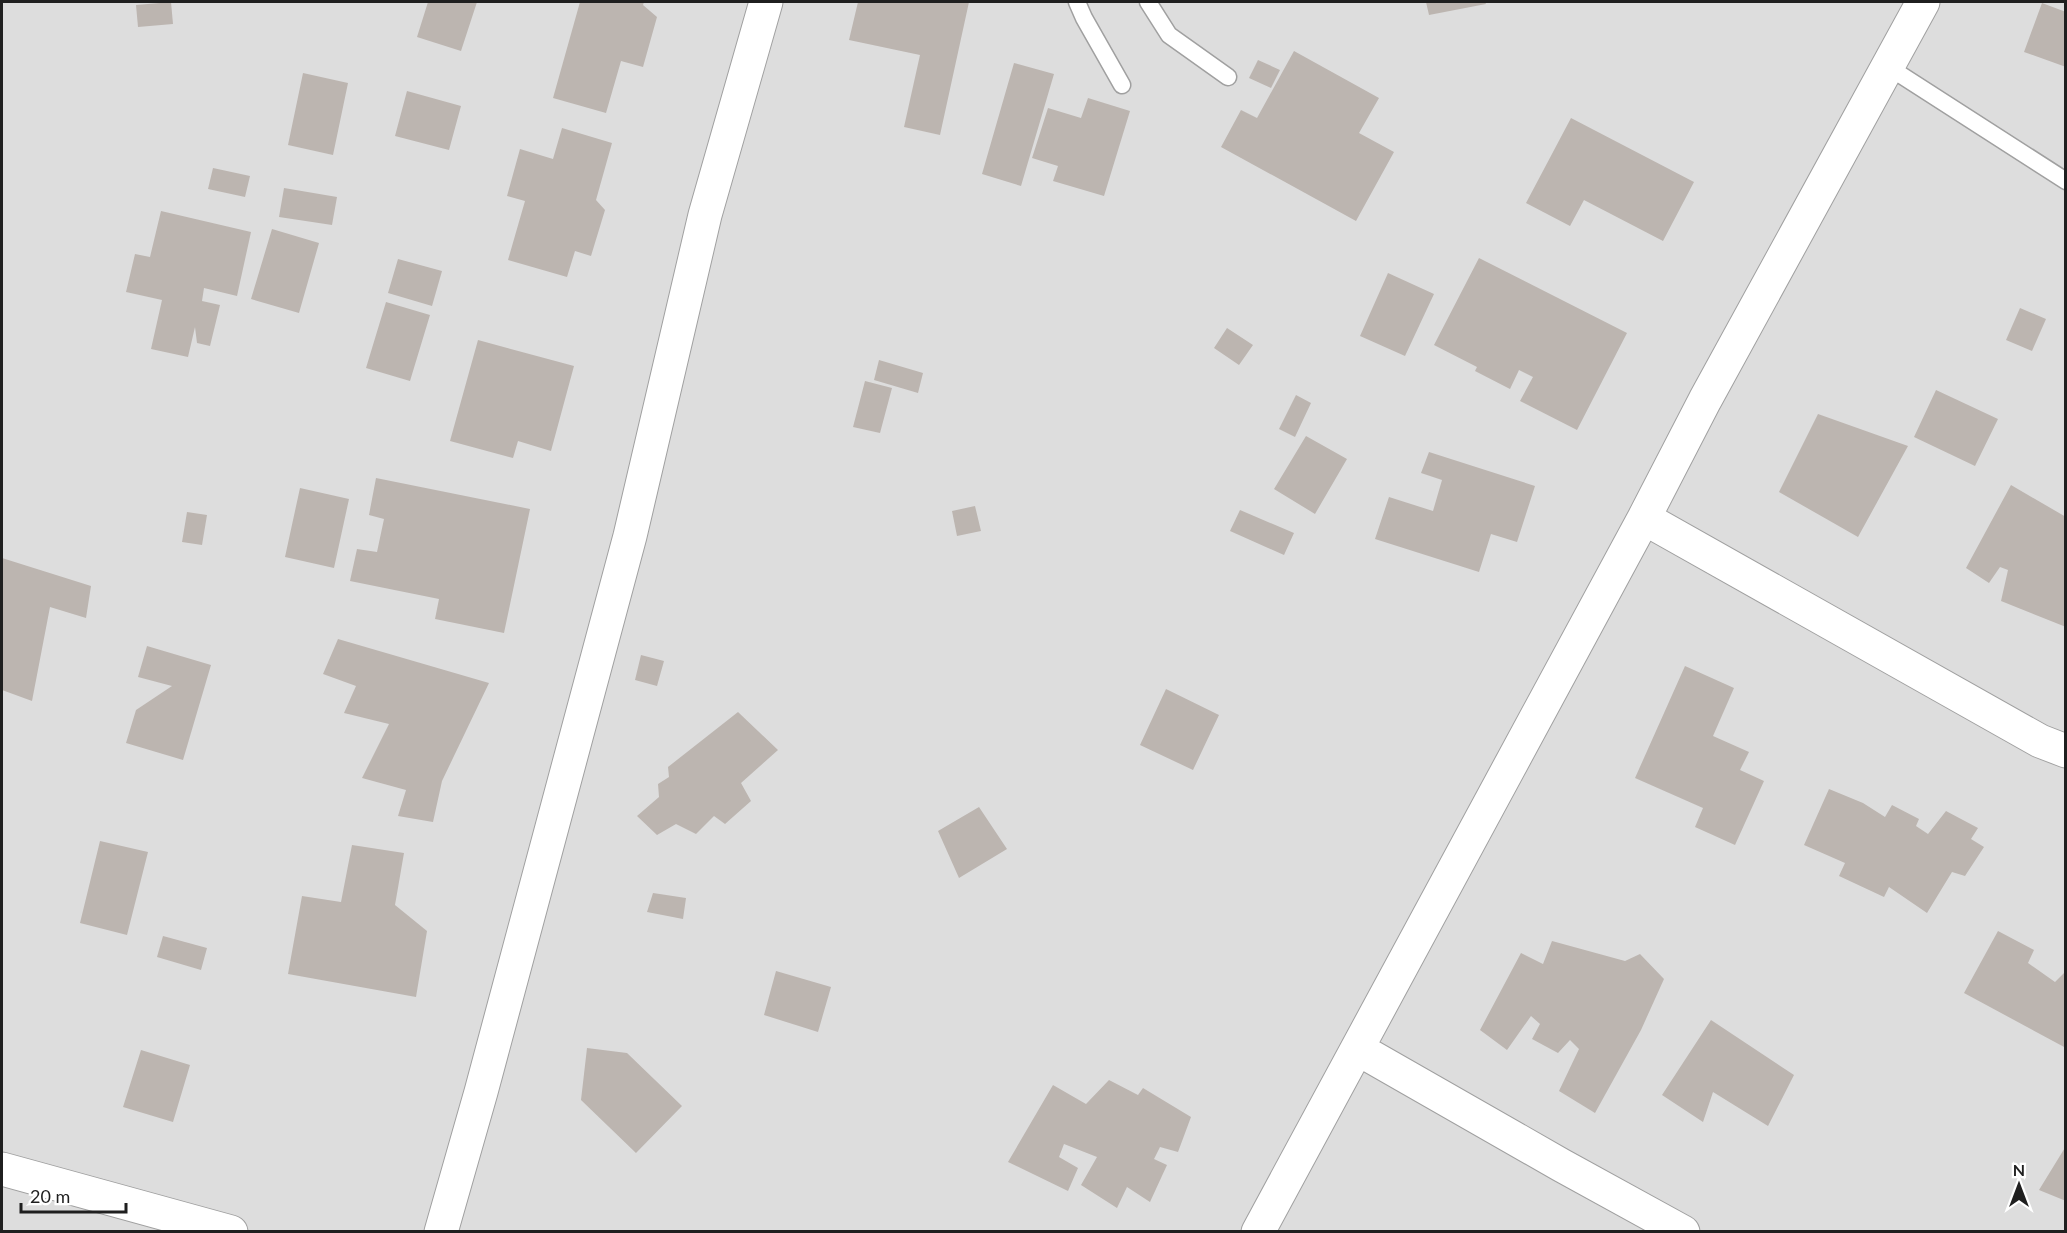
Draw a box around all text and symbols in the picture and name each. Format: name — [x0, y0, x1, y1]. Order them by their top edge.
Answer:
north arrow — [1989, 1155, 2049, 1215]
text: N — [2013, 1160, 2025, 1179]
scale bar — [21, 1176, 126, 1214]
text: 20 m — [30, 1185, 70, 1207]

